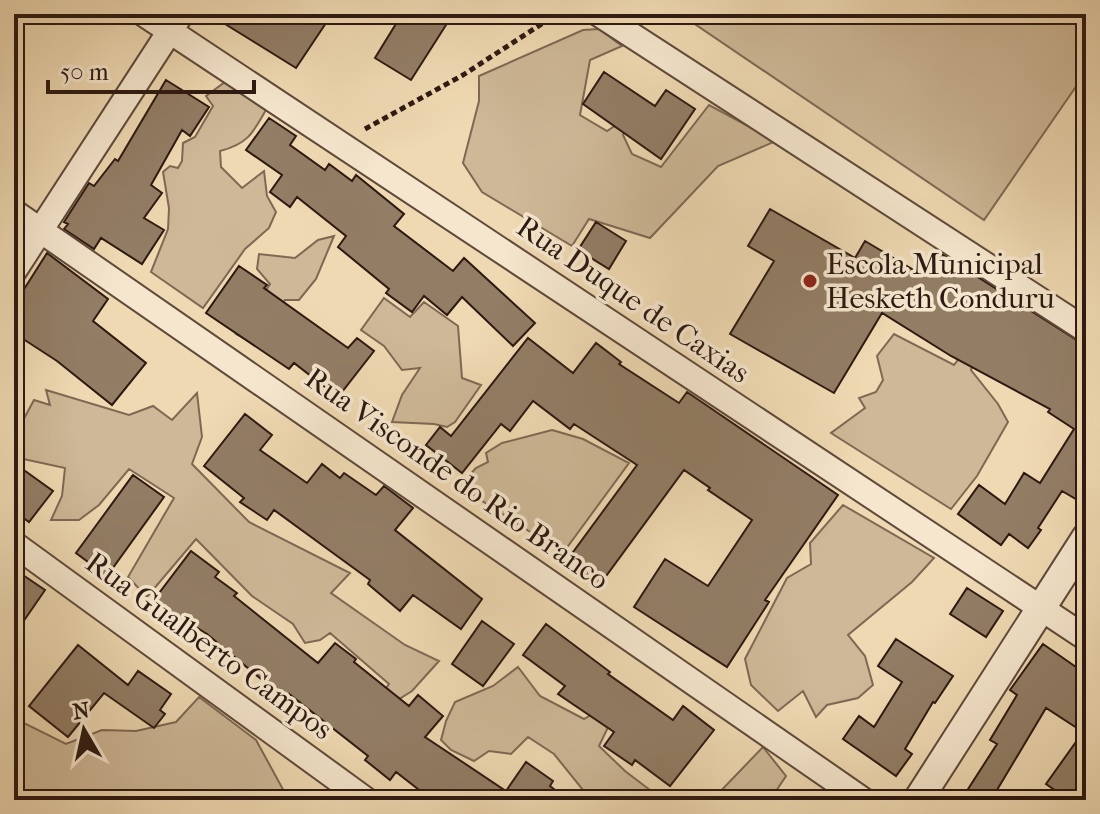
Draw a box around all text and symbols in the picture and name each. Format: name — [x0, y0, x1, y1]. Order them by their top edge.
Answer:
scale bar — [48, 44, 254, 94]
text: 50 m — [60, 58, 109, 86]
street label: Rua Duque de Caxias — [510, 209, 756, 391]
place label: Escola Municipal Hesketh Conduru — [826, 247, 1055, 316]
marker: Escola Municipal Hesketh Conduru — [801, 272, 819, 290]
street label: Rua Visconde do Rio Branco — [298, 361, 616, 597]
street label: Rua Gualberto Campos — [79, 545, 339, 747]
north arrow — [44, 690, 124, 770]
text: N — [71, 697, 92, 725]

